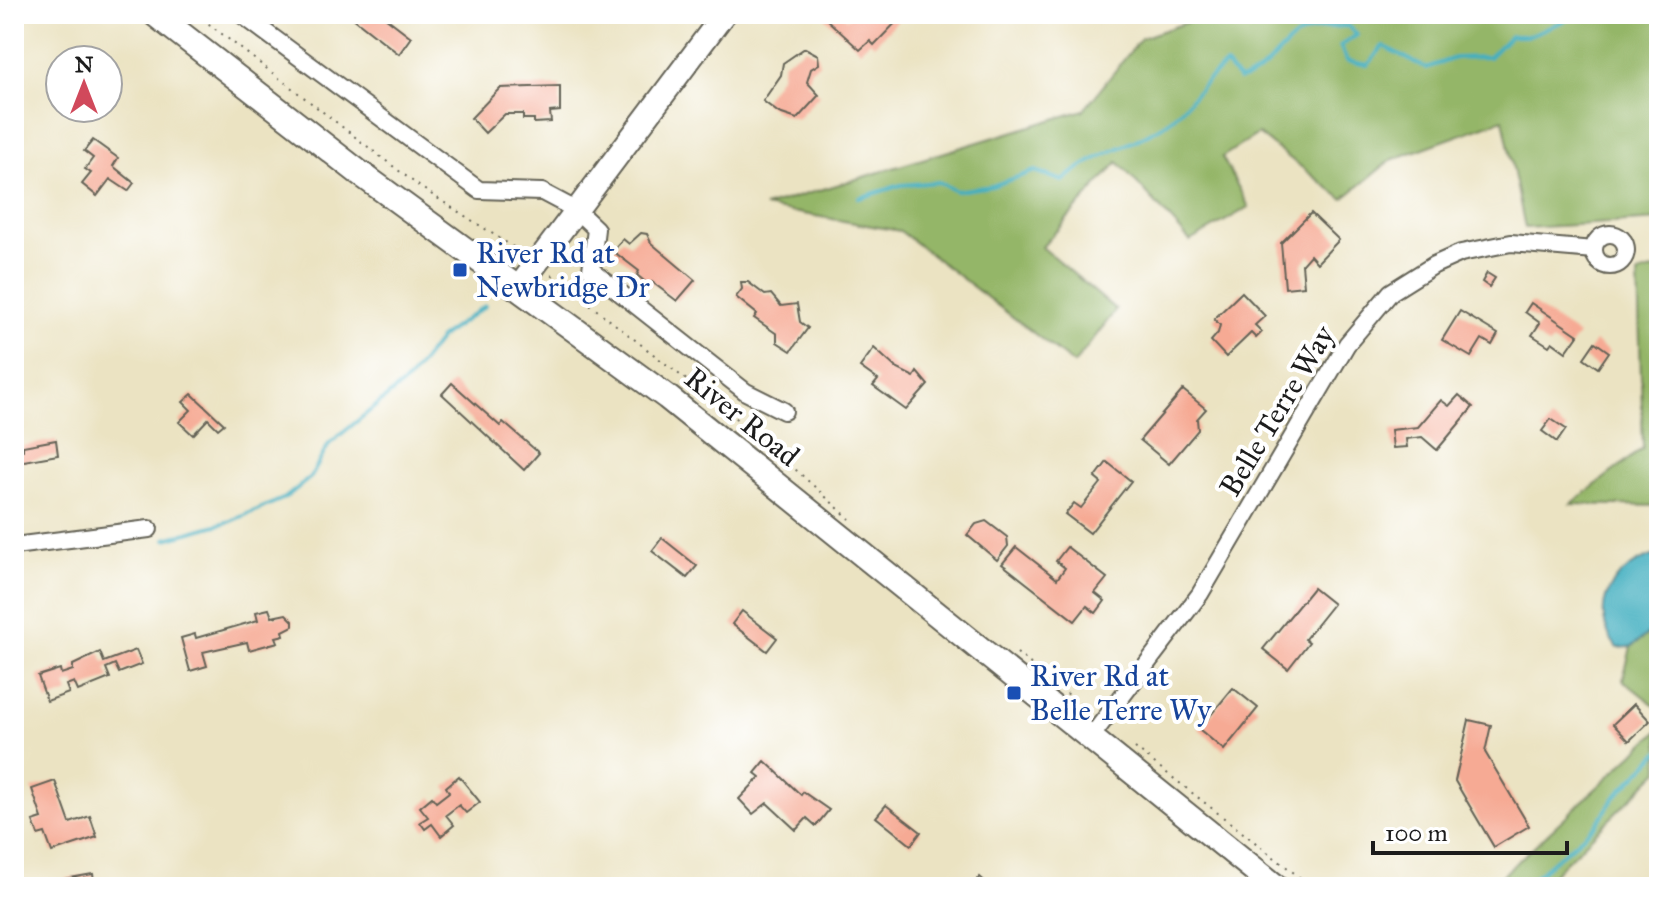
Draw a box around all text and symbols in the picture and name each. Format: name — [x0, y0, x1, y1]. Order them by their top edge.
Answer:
north arrow — [44, 44, 124, 124]
text: N — [75, 51, 94, 78]
place label: River Rd at Newbridge Dr — [476, 235, 651, 305]
marker: River Rd at Newbridge Dr — [451, 261, 469, 279]
street label: Belle Terre Way — [1212, 318, 1343, 503]
street label: River Road — [677, 360, 807, 474]
place label: River Rd at Belle Terre Wy — [1030, 658, 1212, 728]
marker: River Rd at Belle Terre Wy — [1005, 684, 1023, 702]
scale bar — [1373, 805, 1567, 855]
text: 100 m — [1385, 818, 1448, 848]

